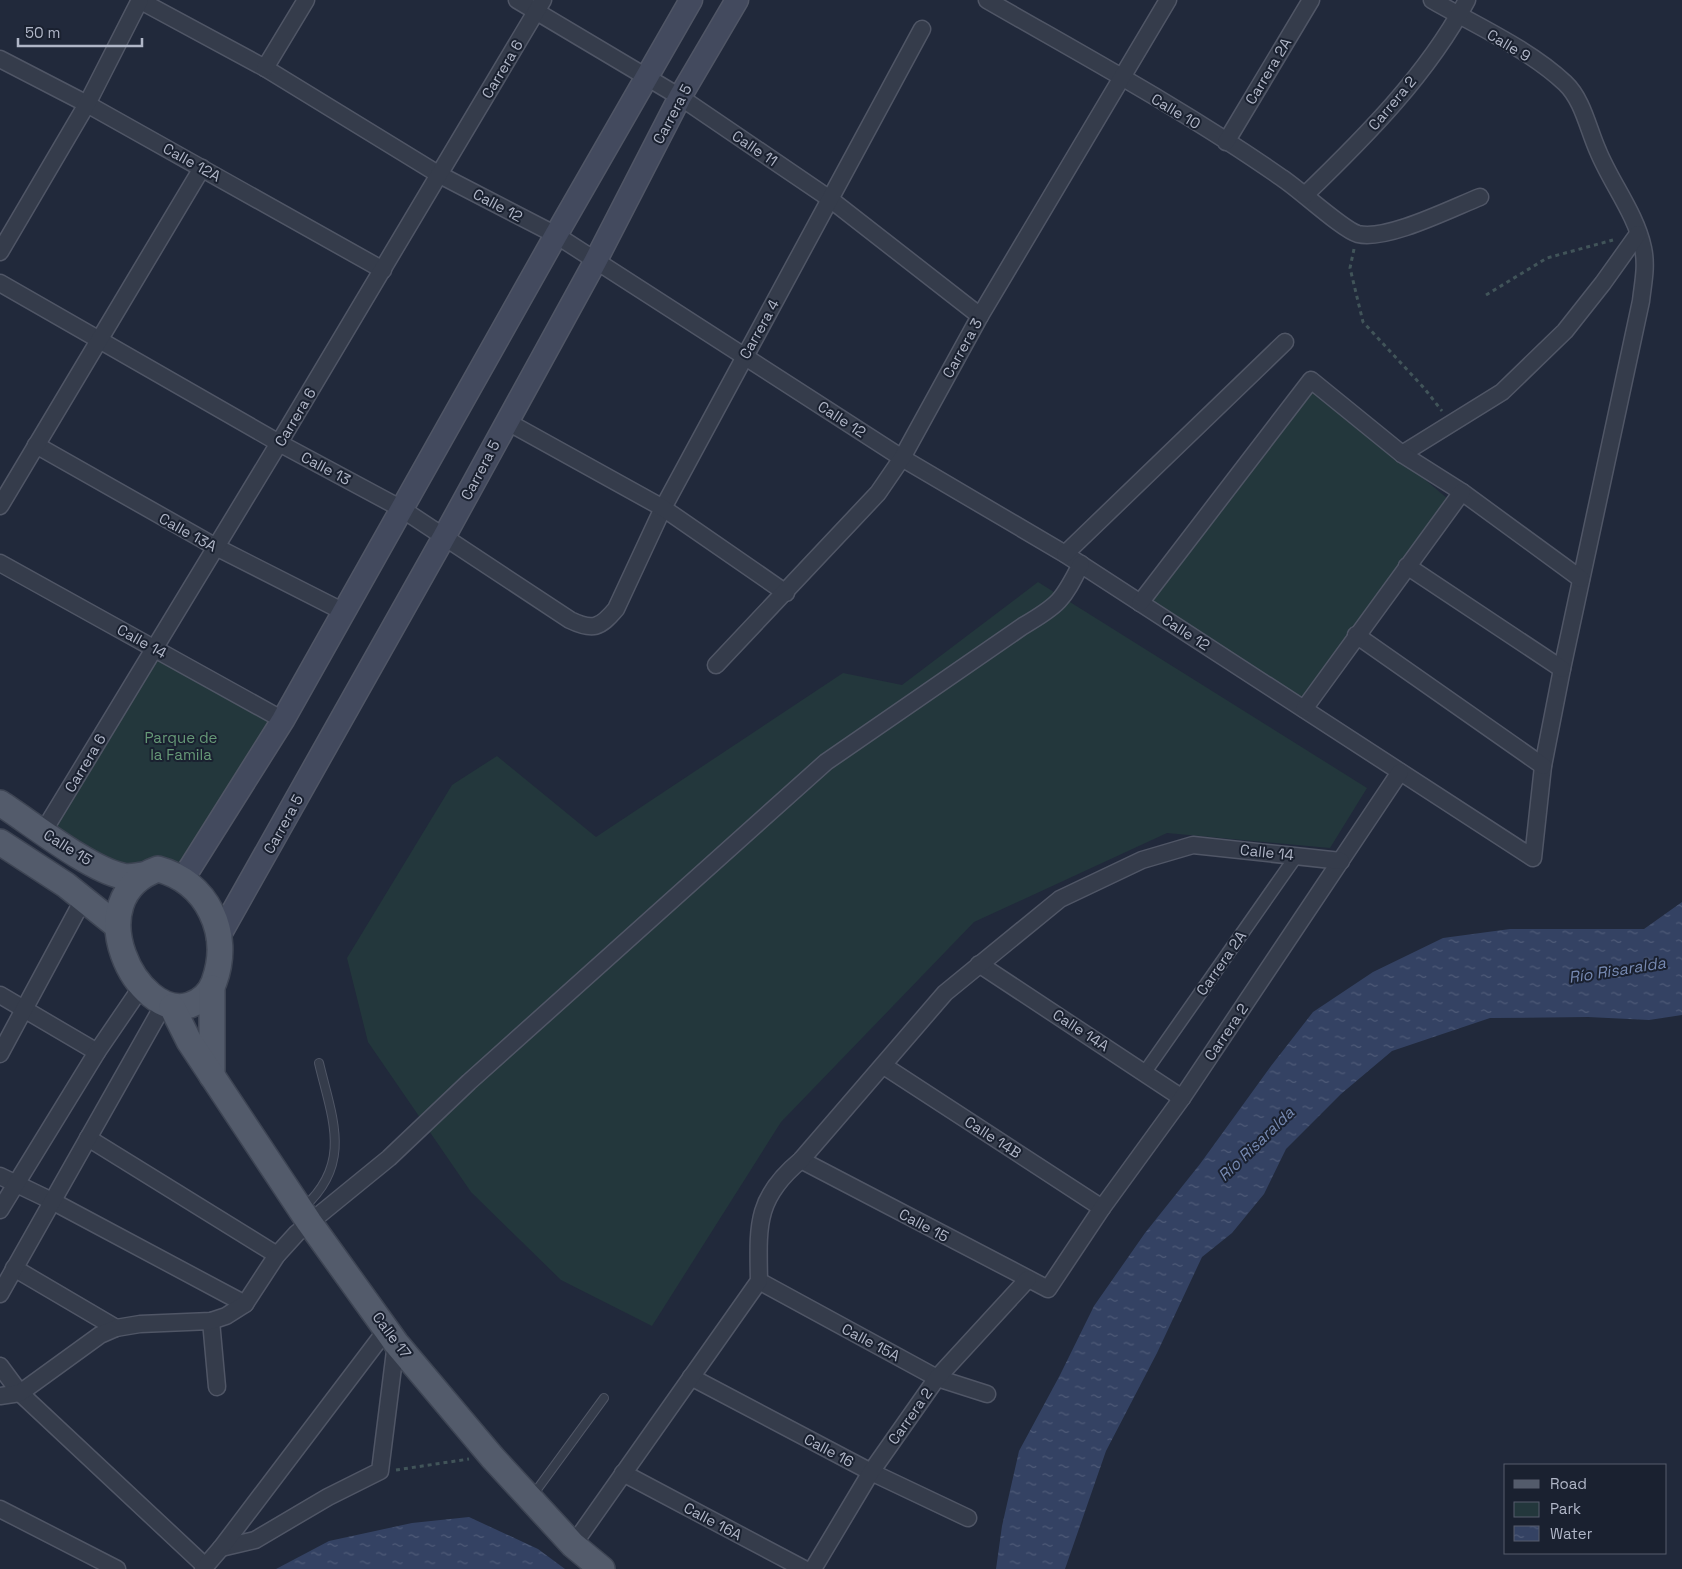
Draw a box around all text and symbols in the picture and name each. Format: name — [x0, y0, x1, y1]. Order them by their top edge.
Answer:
scale bar — [18, 15, 141, 47]
text: 50 m — [25, 23, 60, 42]
street label: Calle 9 — [1484, 25, 1534, 65]
street label: Carrera 2A — [1241, 34, 1296, 108]
street label: Carrera 6 — [477, 36, 527, 102]
street label: Carrera 2 — [1364, 72, 1420, 134]
street label: Carrera 5 — [648, 81, 696, 147]
street label: Calle 10 — [1148, 89, 1204, 133]
street label: Calle 11 — [729, 126, 781, 170]
street label: Calle 12A — [160, 138, 225, 186]
street label: Calle 12 — [470, 184, 526, 226]
street label: Carrera 4 — [735, 296, 783, 362]
street label: Carrera 3 — [938, 315, 986, 381]
street label: Carrera 6 — [270, 384, 320, 450]
street label: Calle 12 — [814, 396, 870, 442]
street label: Carrera 5 — [456, 437, 504, 503]
street label: Calle 13 — [298, 447, 354, 489]
street label: Calle 13A — [156, 508, 221, 556]
street label: Calle 12 — [1158, 609, 1214, 655]
street label: Calle 14 — [114, 620, 170, 662]
park label: Parque de la Famila — [145, 728, 218, 764]
street label: Carrera 6 — [60, 730, 110, 796]
street label: Carrera 5 — [259, 791, 307, 857]
street label: Calle 15 — [40, 825, 96, 869]
street label: Calle 14 — [1239, 840, 1295, 864]
street label: Carrera 2A — [1192, 927, 1250, 999]
water label: Río Risaralda — [1567, 952, 1668, 988]
street label: Carrera 2 — [1200, 1000, 1252, 1064]
street label: Calle 14A — [1049, 1005, 1113, 1056]
water label: Río Risaralda — [1213, 1102, 1299, 1186]
street label: Calle 14B — [961, 1112, 1025, 1162]
street label: Calle 15 — [896, 1204, 952, 1246]
street label: Calle 17 — [368, 1308, 416, 1362]
street label: Calle 15A — [839, 1319, 904, 1365]
street label: Carrera 2 — [884, 1384, 936, 1448]
street label: Calle 16 — [801, 1429, 857, 1471]
legend — [1504, 1464, 1667, 1554]
text: Road — [1550, 1474, 1587, 1493]
street label: Calle 16A — [681, 1498, 746, 1544]
text: Park — [1550, 1499, 1581, 1518]
text: Water — [1550, 1524, 1593, 1543]

